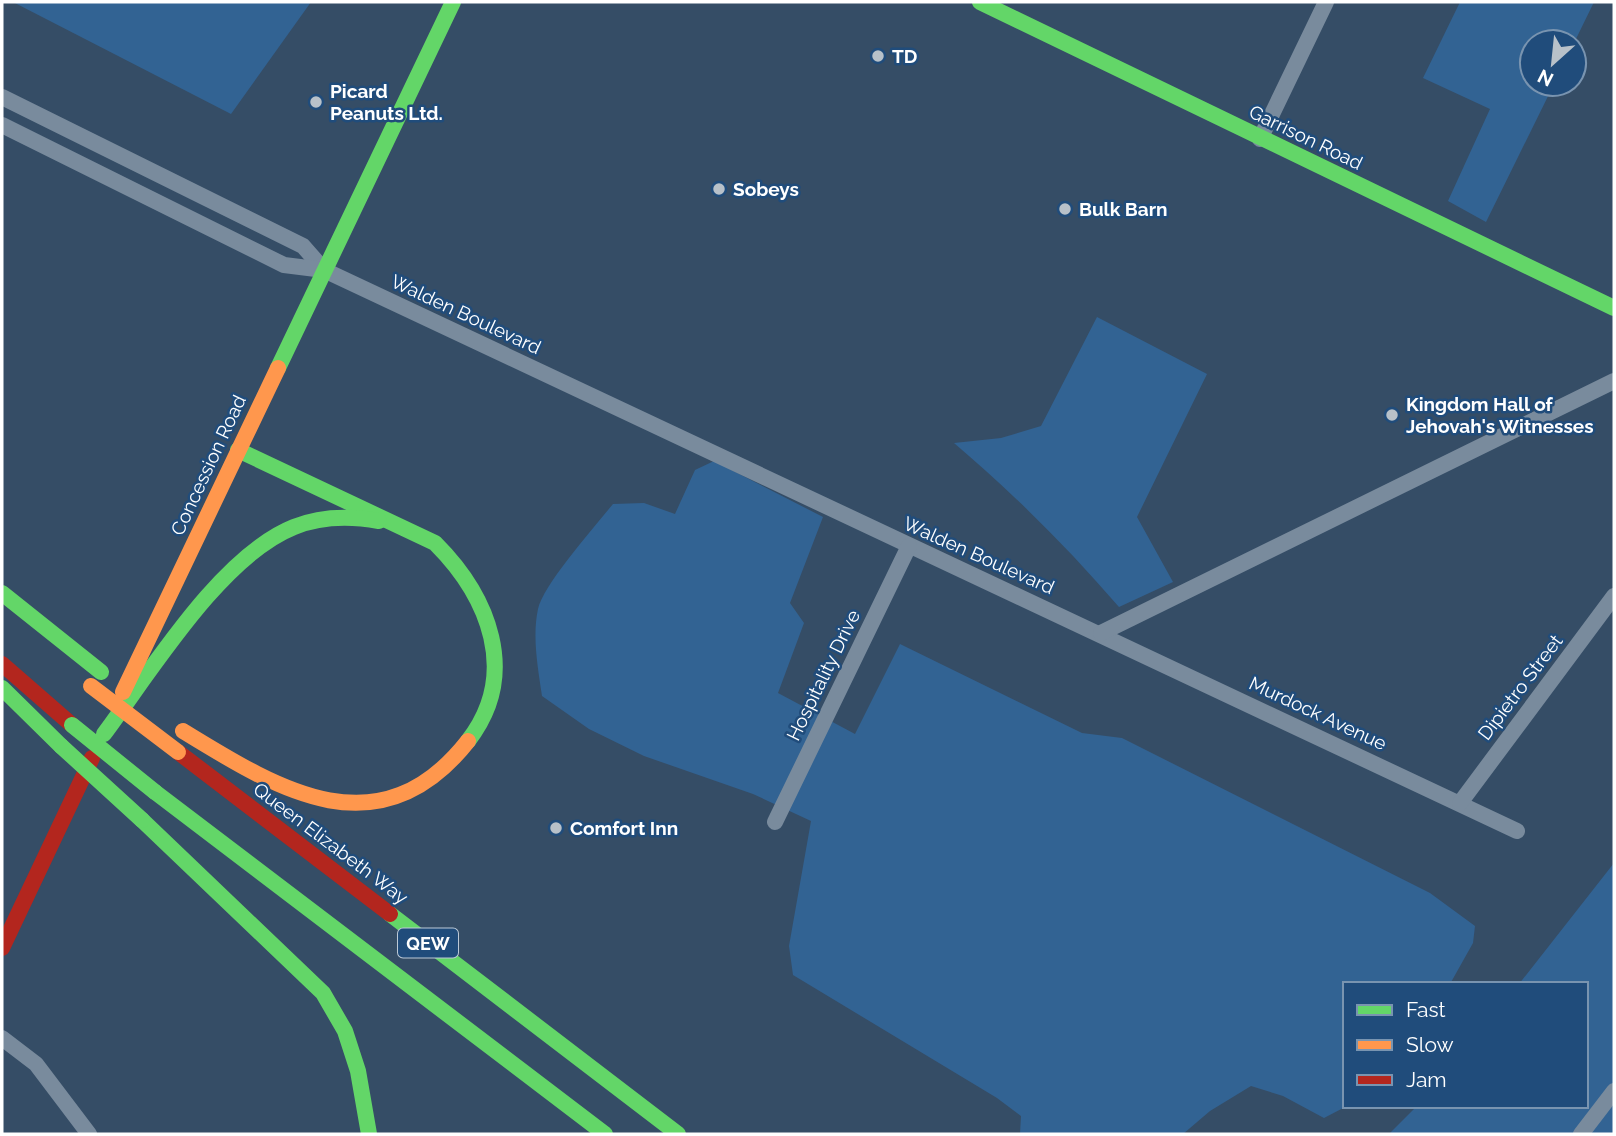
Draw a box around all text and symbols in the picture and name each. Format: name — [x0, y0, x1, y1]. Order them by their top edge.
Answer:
north arrow — [1518, 28, 1588, 98]
place label: TD — [892, 45, 917, 67]
marker: TD — [870, 48, 886, 64]
text: N — [1534, 65, 1557, 91]
place label: Picard Peanuts Ltd. — [330, 80, 443, 124]
marker: Picard Peanuts Ltd. — [308, 94, 324, 110]
street label: Garrison Road — [1246, 100, 1366, 174]
place label: Sobeys — [733, 178, 799, 200]
marker: Sobeys — [711, 181, 727, 197]
place label: Bulk Barn — [1079, 198, 1167, 220]
marker: Bulk Barn — [1057, 201, 1073, 217]
street label: Walden Boulevard — [387, 270, 545, 358]
street label: Concession Road — [166, 391, 250, 539]
place label: Kingdom Hall of Jehovah's Witnesses — [1406, 393, 1594, 437]
marker: Kingdom Hall of Jehovah's Witnesses — [1384, 407, 1400, 423]
street label: Walden Boulevard — [900, 512, 1058, 598]
street label: Hospitality Drive — [782, 606, 864, 744]
street label: Dipietro Street — [1473, 629, 1567, 744]
street label: Murdock Avenue — [1246, 672, 1390, 754]
street label: Queen Elizabeth Way — [249, 778, 413, 908]
place label: Comfort Inn — [570, 817, 678, 839]
marker: Comfort Inn — [548, 820, 564, 836]
road number: QEW — [398, 928, 458, 958]
legend — [1343, 982, 1588, 1108]
text: Fast — [1406, 997, 1446, 1022]
text: Slow — [1406, 1032, 1454, 1057]
text: Jam — [1406, 1067, 1447, 1092]

